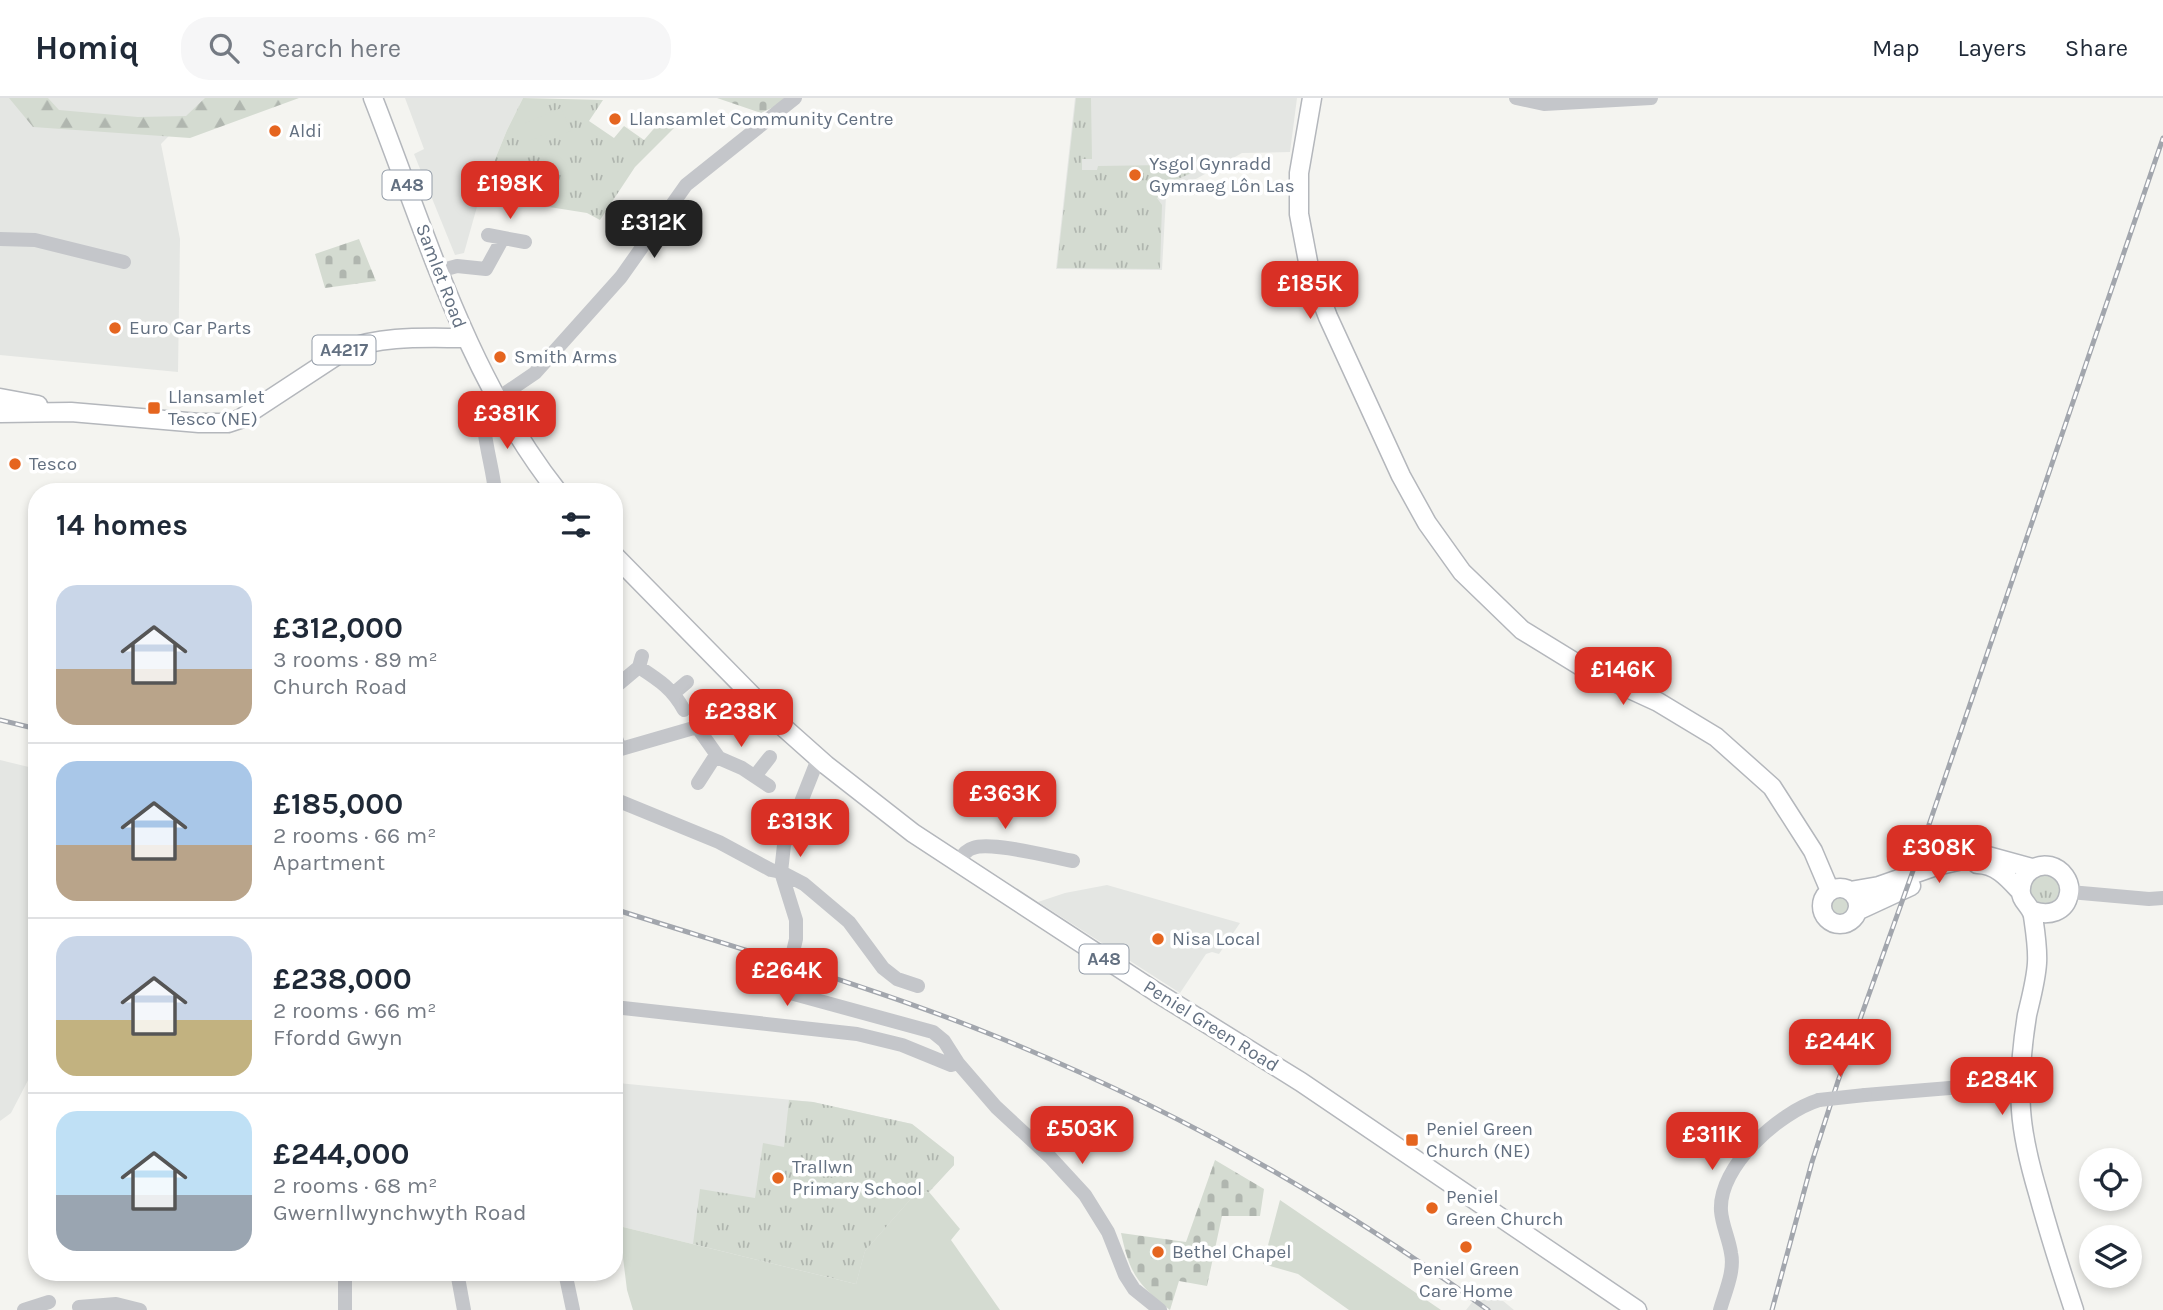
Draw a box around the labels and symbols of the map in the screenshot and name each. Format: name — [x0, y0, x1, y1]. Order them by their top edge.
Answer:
place label: Llansamlet Community Centre — [629, 108, 893, 130]
marker: Llansamlet Community Centre — [607, 111, 623, 127]
place label: Aldi — [289, 120, 322, 142]
marker: Aldi — [267, 123, 283, 139]
place label: Ysgol Gynradd Gymraeg Lôn Las — [1149, 153, 1295, 197]
pin: £198K — [461, 162, 559, 221]
marker: Ysgol Gynradd Gymraeg Lôn Las — [1127, 167, 1143, 183]
road number: A48 — [382, 170, 432, 200]
pin: £312K — [605, 200, 703, 260]
street label: Samlet Road — [411, 221, 471, 331]
pin: £185K — [1261, 262, 1359, 321]
place label: Euro Car Parts — [129, 317, 251, 339]
marker: Euro Car Parts — [107, 320, 123, 336]
road number: A4217 — [312, 336, 376, 364]
place label: Smith Arms — [514, 346, 618, 368]
marker: Smith Arms — [492, 349, 508, 365]
place label: Llansamlet Tesco (NE) — [168, 386, 265, 430]
pin: £381K — [458, 392, 556, 451]
marker: Llansamlet Tesco (NE) — [146, 400, 162, 416]
place label: Tesco — [29, 453, 77, 475]
marker: Tesco — [7, 456, 23, 472]
pin: £146K — [1574, 648, 1672, 707]
pin: £238K — [692, 690, 790, 749]
pin: £363K — [956, 772, 1054, 831]
pin: £313K — [751, 800, 849, 859]
pin: £308K — [1890, 826, 1988, 885]
place label: Nisa Local — [1172, 928, 1260, 950]
marker: Nisa Local — [1150, 931, 1166, 947]
road number: A48 — [1080, 944, 1128, 974]
pin: £264K — [738, 948, 836, 1008]
street label: Peniel Green Road — [1139, 976, 1283, 1076]
pin: £244K — [1791, 1020, 1889, 1079]
pin: £284K — [1953, 1058, 2051, 1117]
pin: £503K — [1033, 1107, 1131, 1166]
pin: £311K — [1663, 1112, 1761, 1172]
place label: Peniel Green Church (NE) — [1426, 1118, 1533, 1162]
marker: Peniel Green Church (NE) — [1404, 1132, 1420, 1148]
place label: Trallwn Primary School — [792, 1156, 922, 1200]
marker: Trallwn Primary School — [770, 1170, 786, 1186]
place label: Peniel Green Church — [1446, 1186, 1563, 1230]
marker: Peniel Green Church — [1424, 1200, 1440, 1216]
marker: Peniel Green Care Home — [1458, 1239, 1474, 1255]
place label: Bethel Chapel — [1172, 1241, 1292, 1263]
marker: Bethel Chapel — [1150, 1244, 1166, 1260]
place label: Peniel Green Care Home — [1412, 1258, 1520, 1302]

